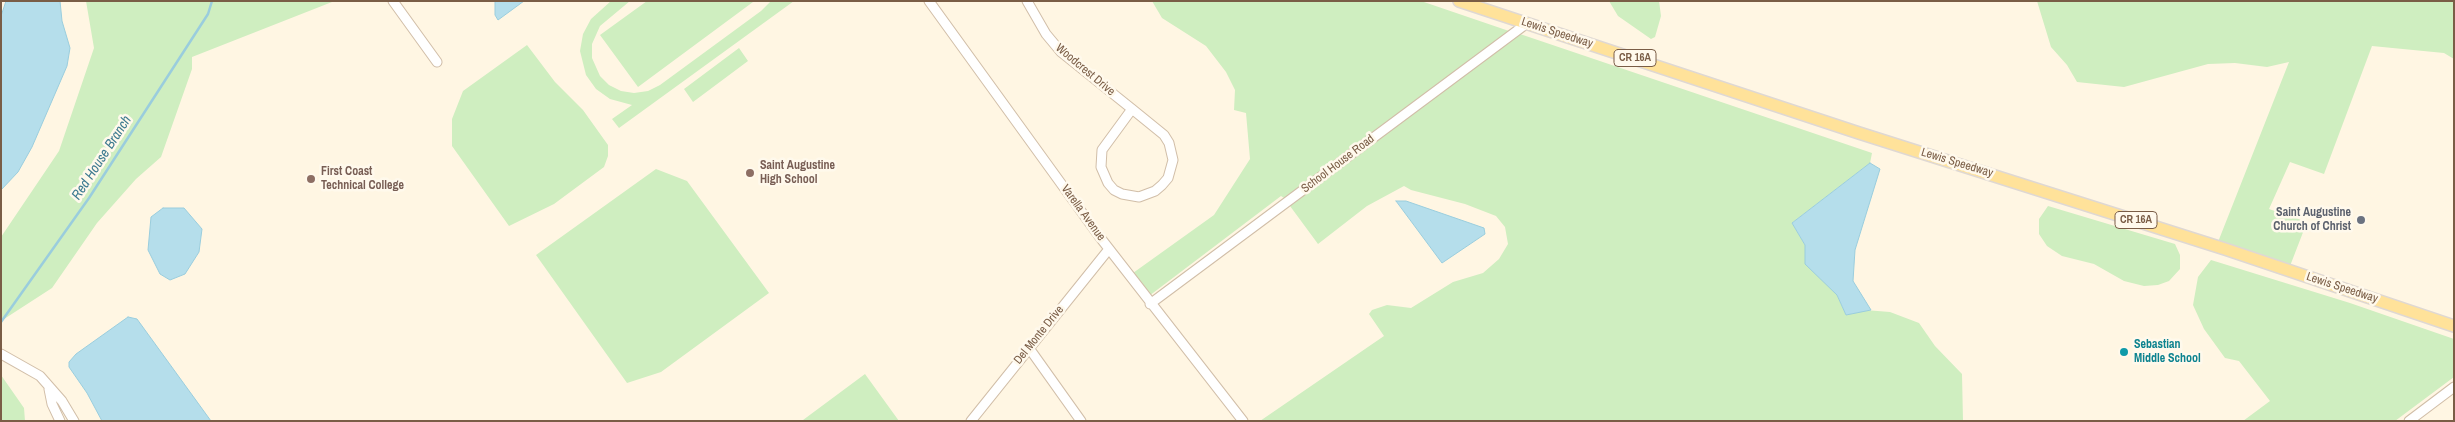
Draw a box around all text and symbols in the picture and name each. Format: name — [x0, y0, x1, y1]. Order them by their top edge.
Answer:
street label: Lewis Speedway — [1519, 15, 1595, 51]
street label: Woodcrest Drive — [1052, 41, 1118, 99]
road number: CR 16A — [1614, 49, 1656, 66]
water label: Red House Branch — [69, 113, 135, 203]
street label: School House Road — [1299, 132, 1377, 196]
street label: Lewis Speedway — [1919, 145, 1995, 181]
place label: Saint Augustine High School — [760, 159, 835, 187]
place label: First Coast Technical College — [321, 165, 404, 193]
marker: Saint Augustine High School — [744, 167, 756, 179]
marker: First Coast Technical College — [305, 173, 317, 185]
street label: Varella Avenue — [1058, 182, 1108, 244]
place label: Saint Augustine Church of Christ — [2273, 206, 2351, 234]
road number: CR 16A — [2115, 212, 2157, 228]
marker: Saint Augustine Church of Christ — [2355, 214, 2367, 226]
street label: Lewis Speedway — [2304, 270, 2380, 306]
street label: Del Monte Drive — [1011, 303, 1067, 367]
place label: Sebastian Middle School — [2134, 338, 2201, 366]
marker: Sebastian Middle School — [2118, 346, 2130, 358]

